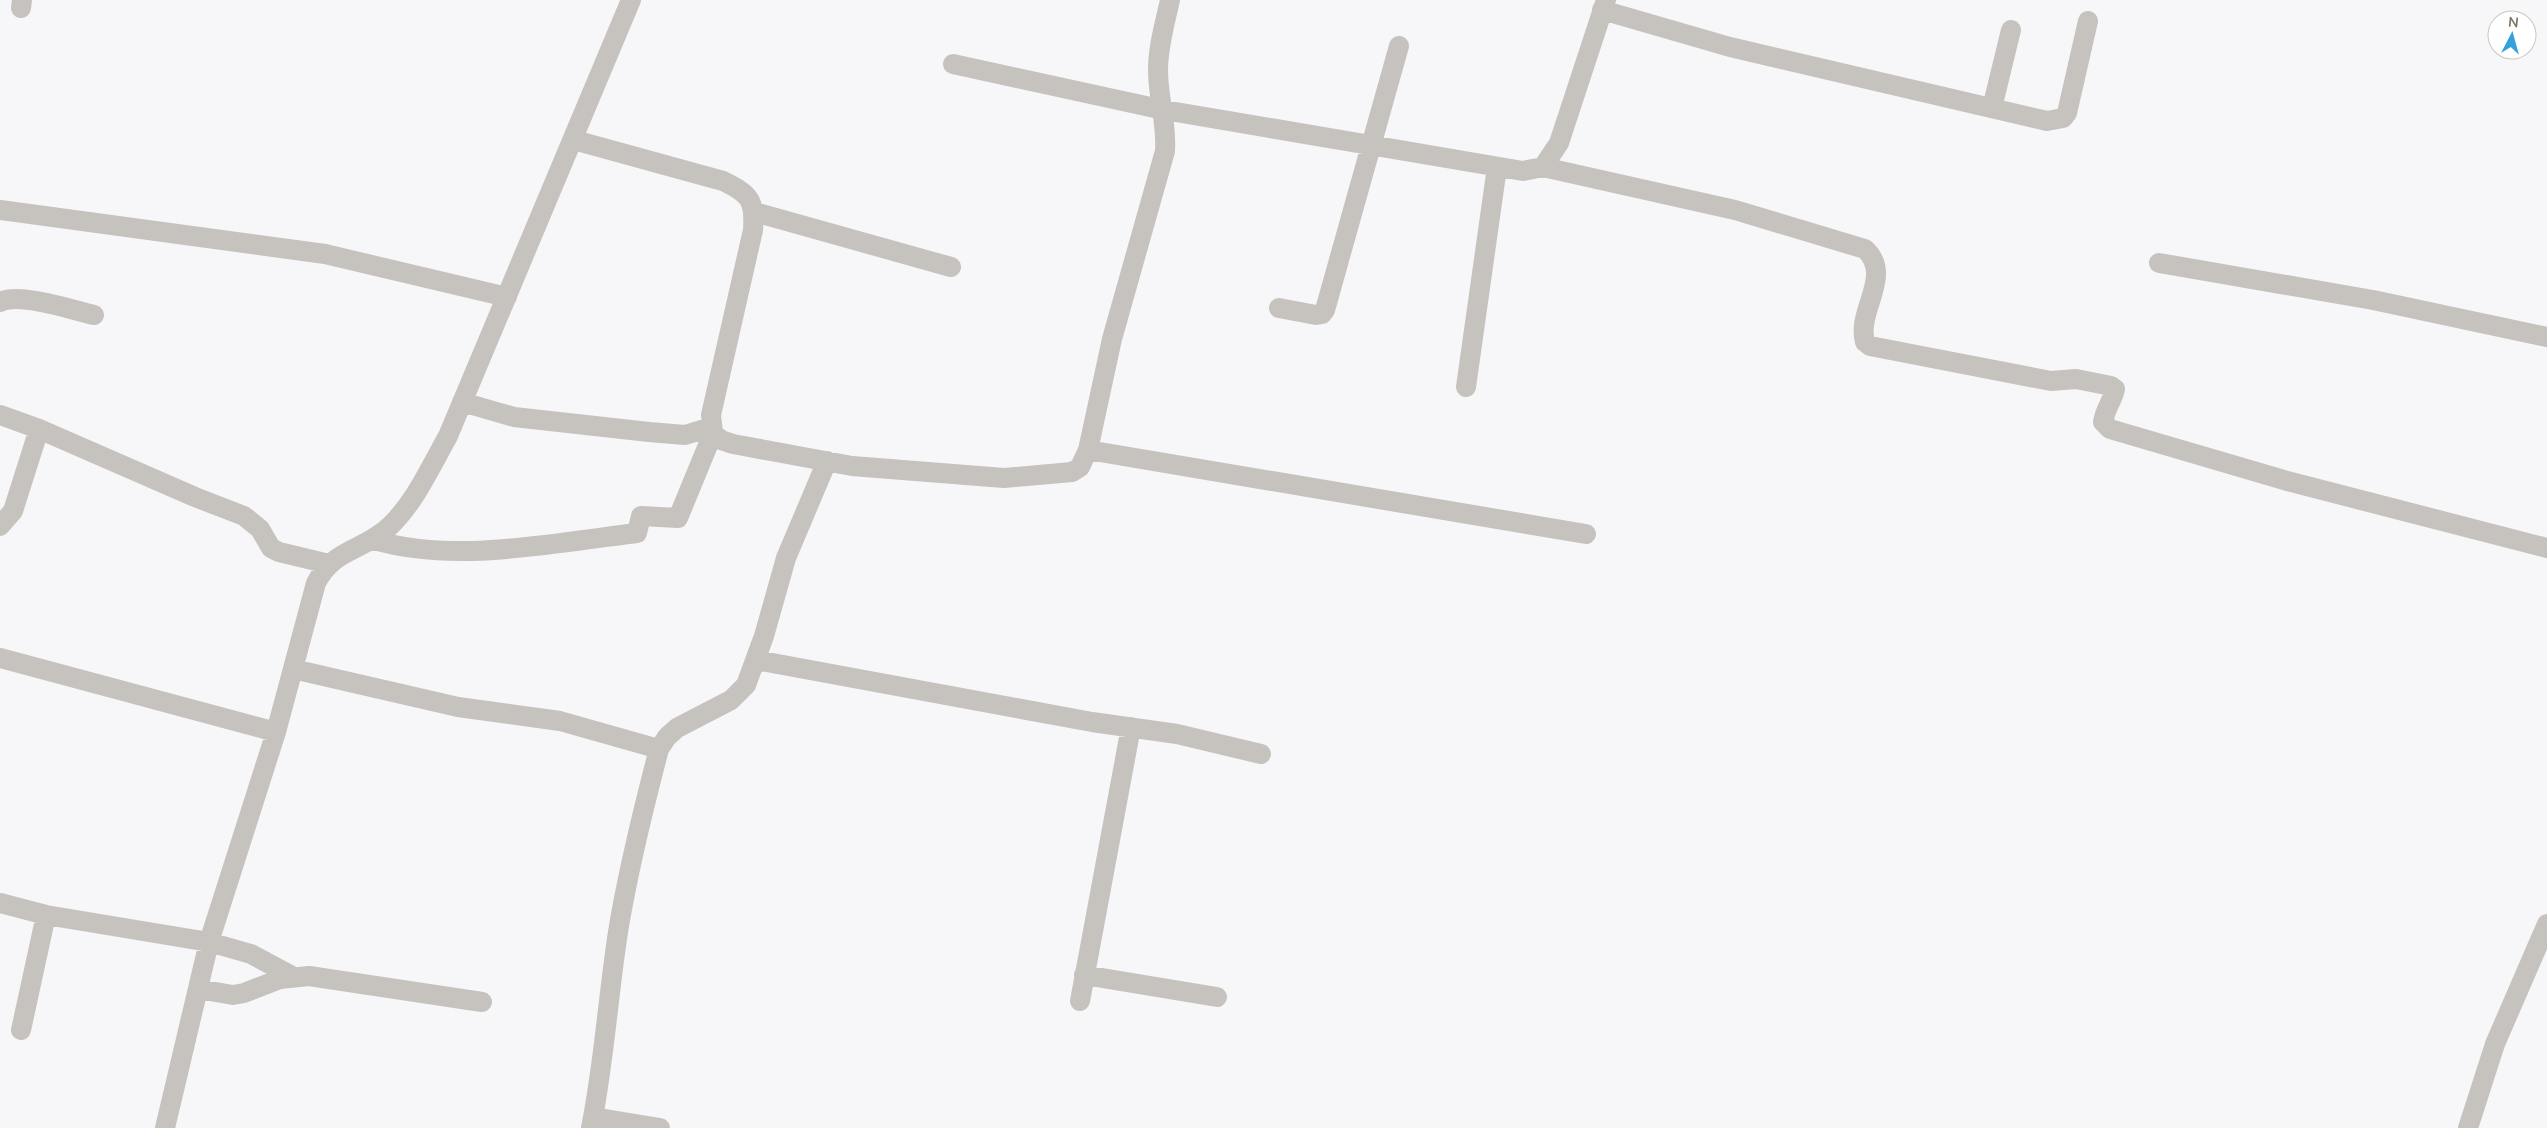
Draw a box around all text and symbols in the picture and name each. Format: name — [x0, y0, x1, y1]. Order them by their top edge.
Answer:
north arrow — [2487, 10, 2537, 60]
text: N — [2507, 13, 2520, 33]

